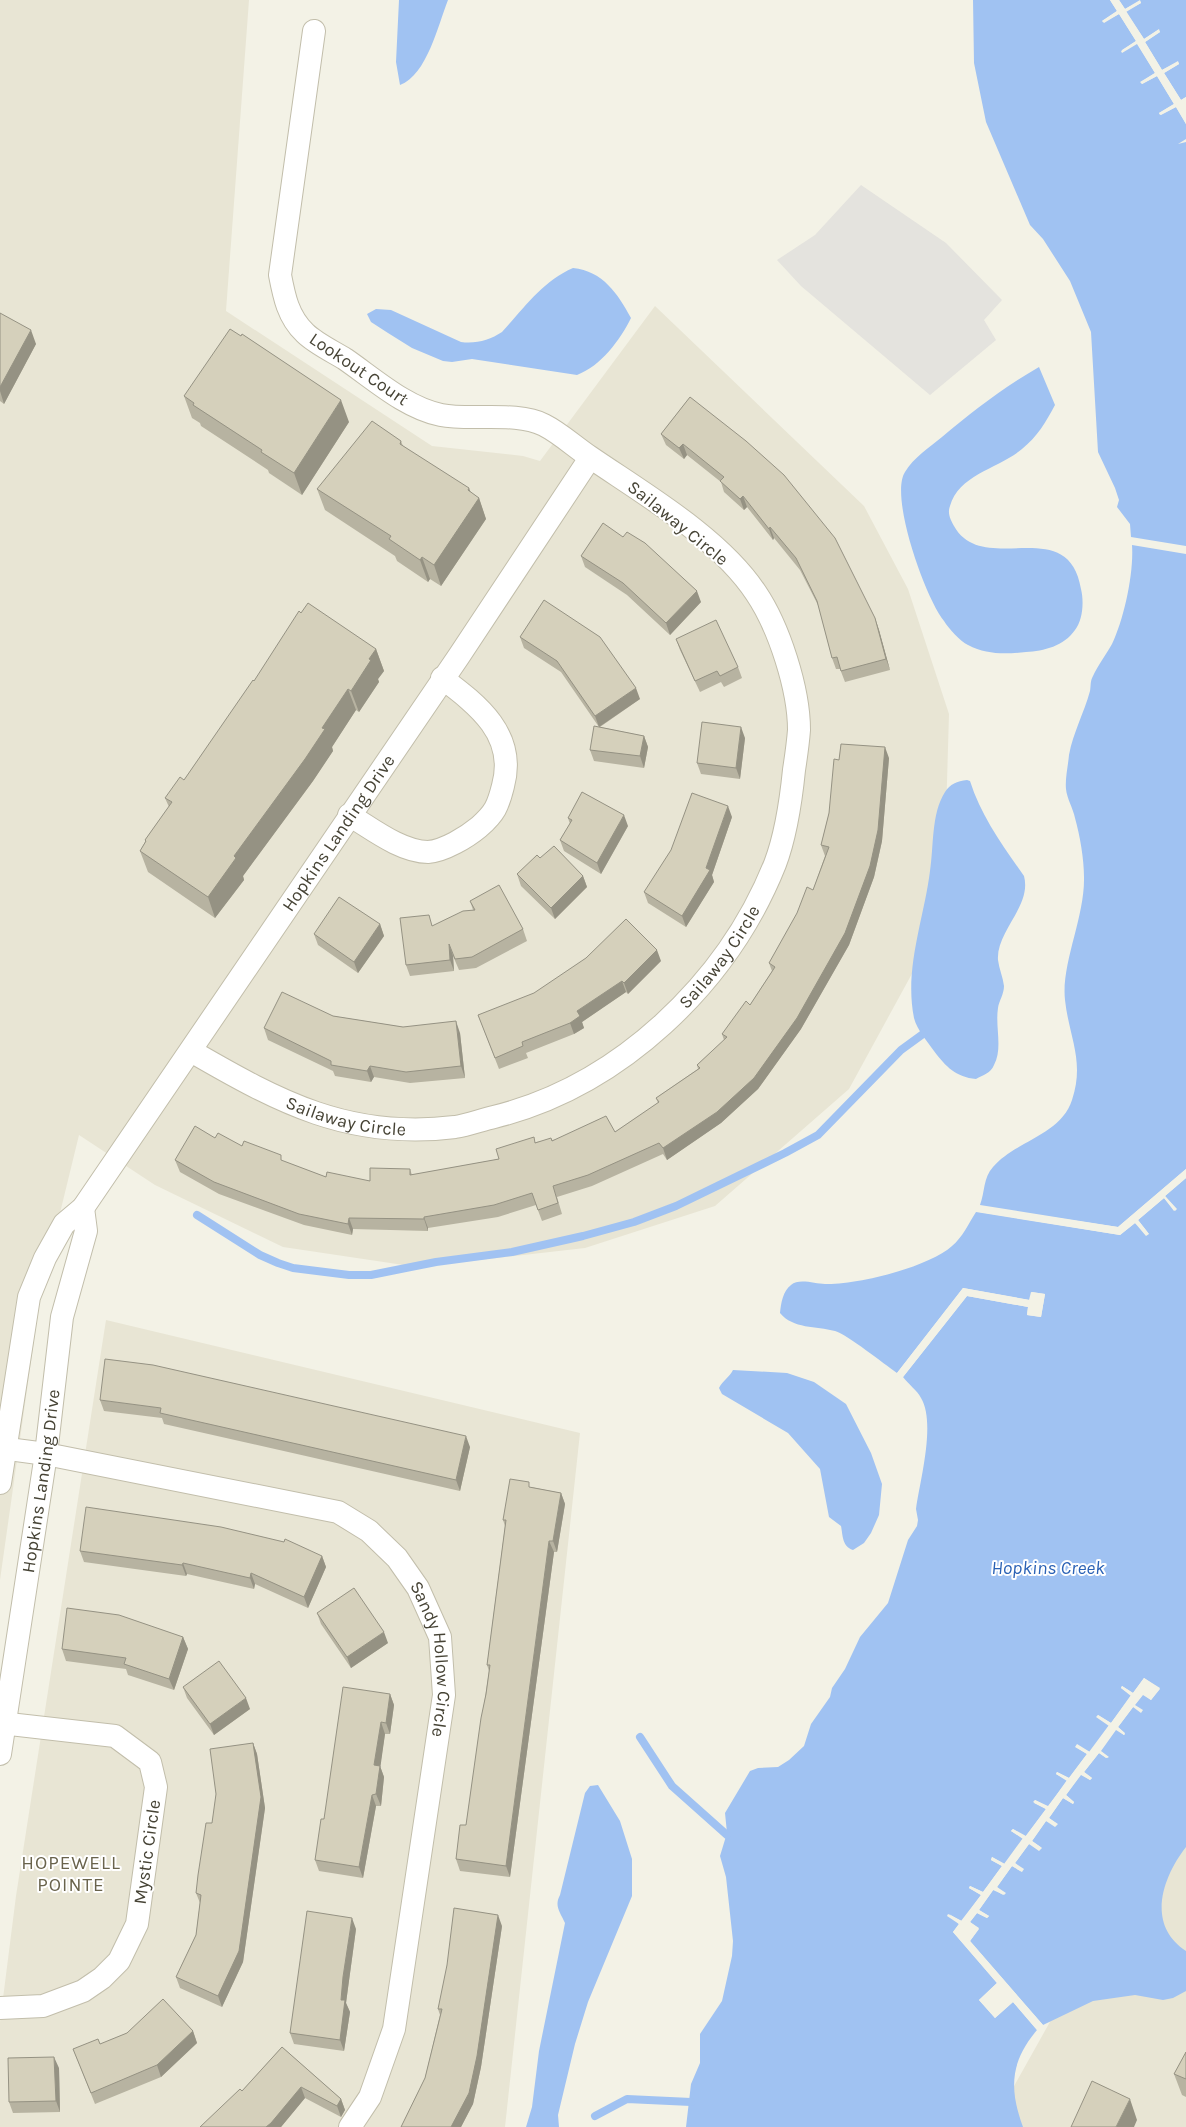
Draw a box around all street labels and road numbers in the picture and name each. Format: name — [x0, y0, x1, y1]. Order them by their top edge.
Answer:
street label: Lookout Court — [305, 328, 413, 410]
street label: Sailaway Circle — [623, 476, 733, 570]
street label: Hopkins Landing Drive — [277, 750, 400, 916]
street label: Sailaway Circle — [674, 901, 765, 1013]
street label: Sailaway Circle — [283, 1091, 407, 1140]
street label: Hopkins Landing Drive — [17, 1388, 64, 1574]
street label: Sandy Hollow Circle — [405, 1577, 455, 1739]
street label: Mystic Circle — [129, 1798, 165, 1906]

